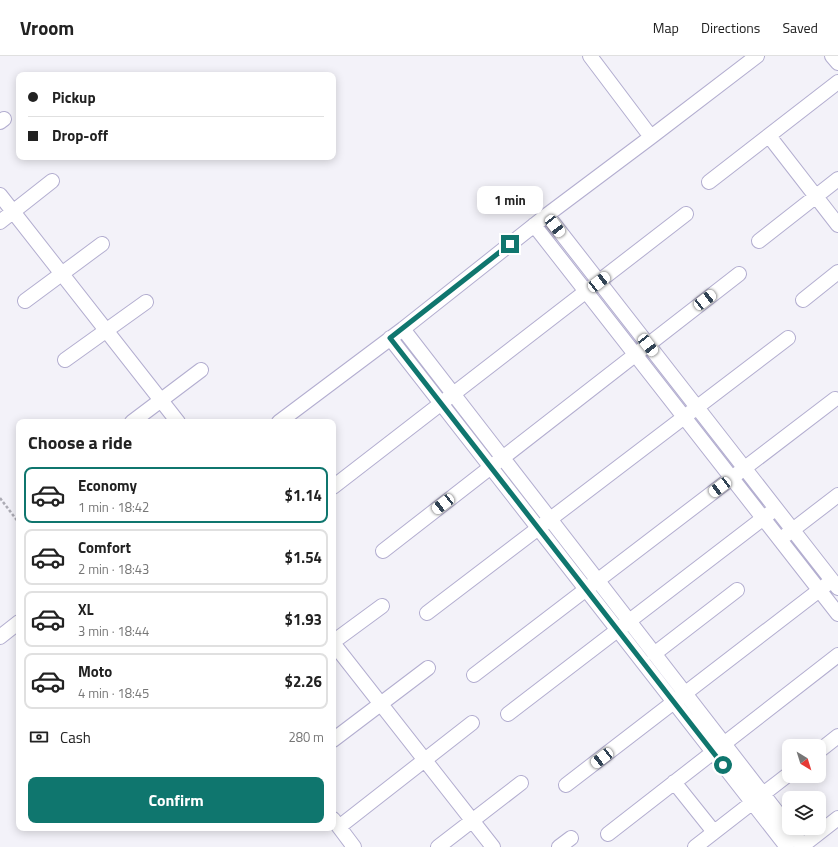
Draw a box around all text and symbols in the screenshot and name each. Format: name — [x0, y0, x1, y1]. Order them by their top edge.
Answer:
text: Vroom — [20, 13, 74, 42]
text: Map — [653, 17, 679, 38]
text: Directions — [701, 17, 760, 38]
text: Saved — [782, 17, 818, 38]
text: Pickup — [52, 86, 96, 109]
text: Drop-off — [52, 124, 108, 147]
callout: 1 min — [477, 186, 543, 214]
text: 1 min — [494, 190, 526, 210]
car — [543, 213, 567, 239]
route end — [501, 235, 519, 253]
car — [586, 270, 612, 294]
car — [692, 288, 718, 312]
car — [636, 332, 660, 358]
text: Choose a ride — [28, 429, 132, 456]
text: Economy — [78, 474, 137, 497]
car — [707, 475, 733, 499]
icon: car — [30, 477, 66, 513]
text: $1.14 — [285, 484, 322, 507]
car — [430, 492, 456, 516]
text: 1 min · 18:42 — [78, 497, 149, 517]
text: Comfort — [78, 536, 131, 559]
icon: car — [30, 539, 66, 575]
text: $1.54 — [285, 546, 322, 569]
text: 2 min · 18:43 — [78, 559, 149, 579]
text: XL — [78, 598, 94, 621]
icon: car — [30, 601, 66, 637]
text: $1.93 — [285, 608, 322, 631]
text: 3 min · 18:44 — [78, 621, 149, 641]
text: Moto — [78, 660, 112, 683]
icon: car — [30, 663, 66, 699]
text: $2.26 — [285, 670, 322, 693]
text: 4 min · 18:45 — [78, 683, 149, 703]
icon: cash — [28, 726, 50, 748]
text: Cash — [60, 726, 91, 749]
text: 280 m — [288, 727, 324, 747]
north arrow — [782, 739, 826, 783]
map controls — [782, 739, 826, 835]
car — [589, 746, 615, 770]
route start — [714, 756, 732, 774]
button: Confirm — [28, 777, 324, 823]
button: layers — [782, 791, 826, 835]

